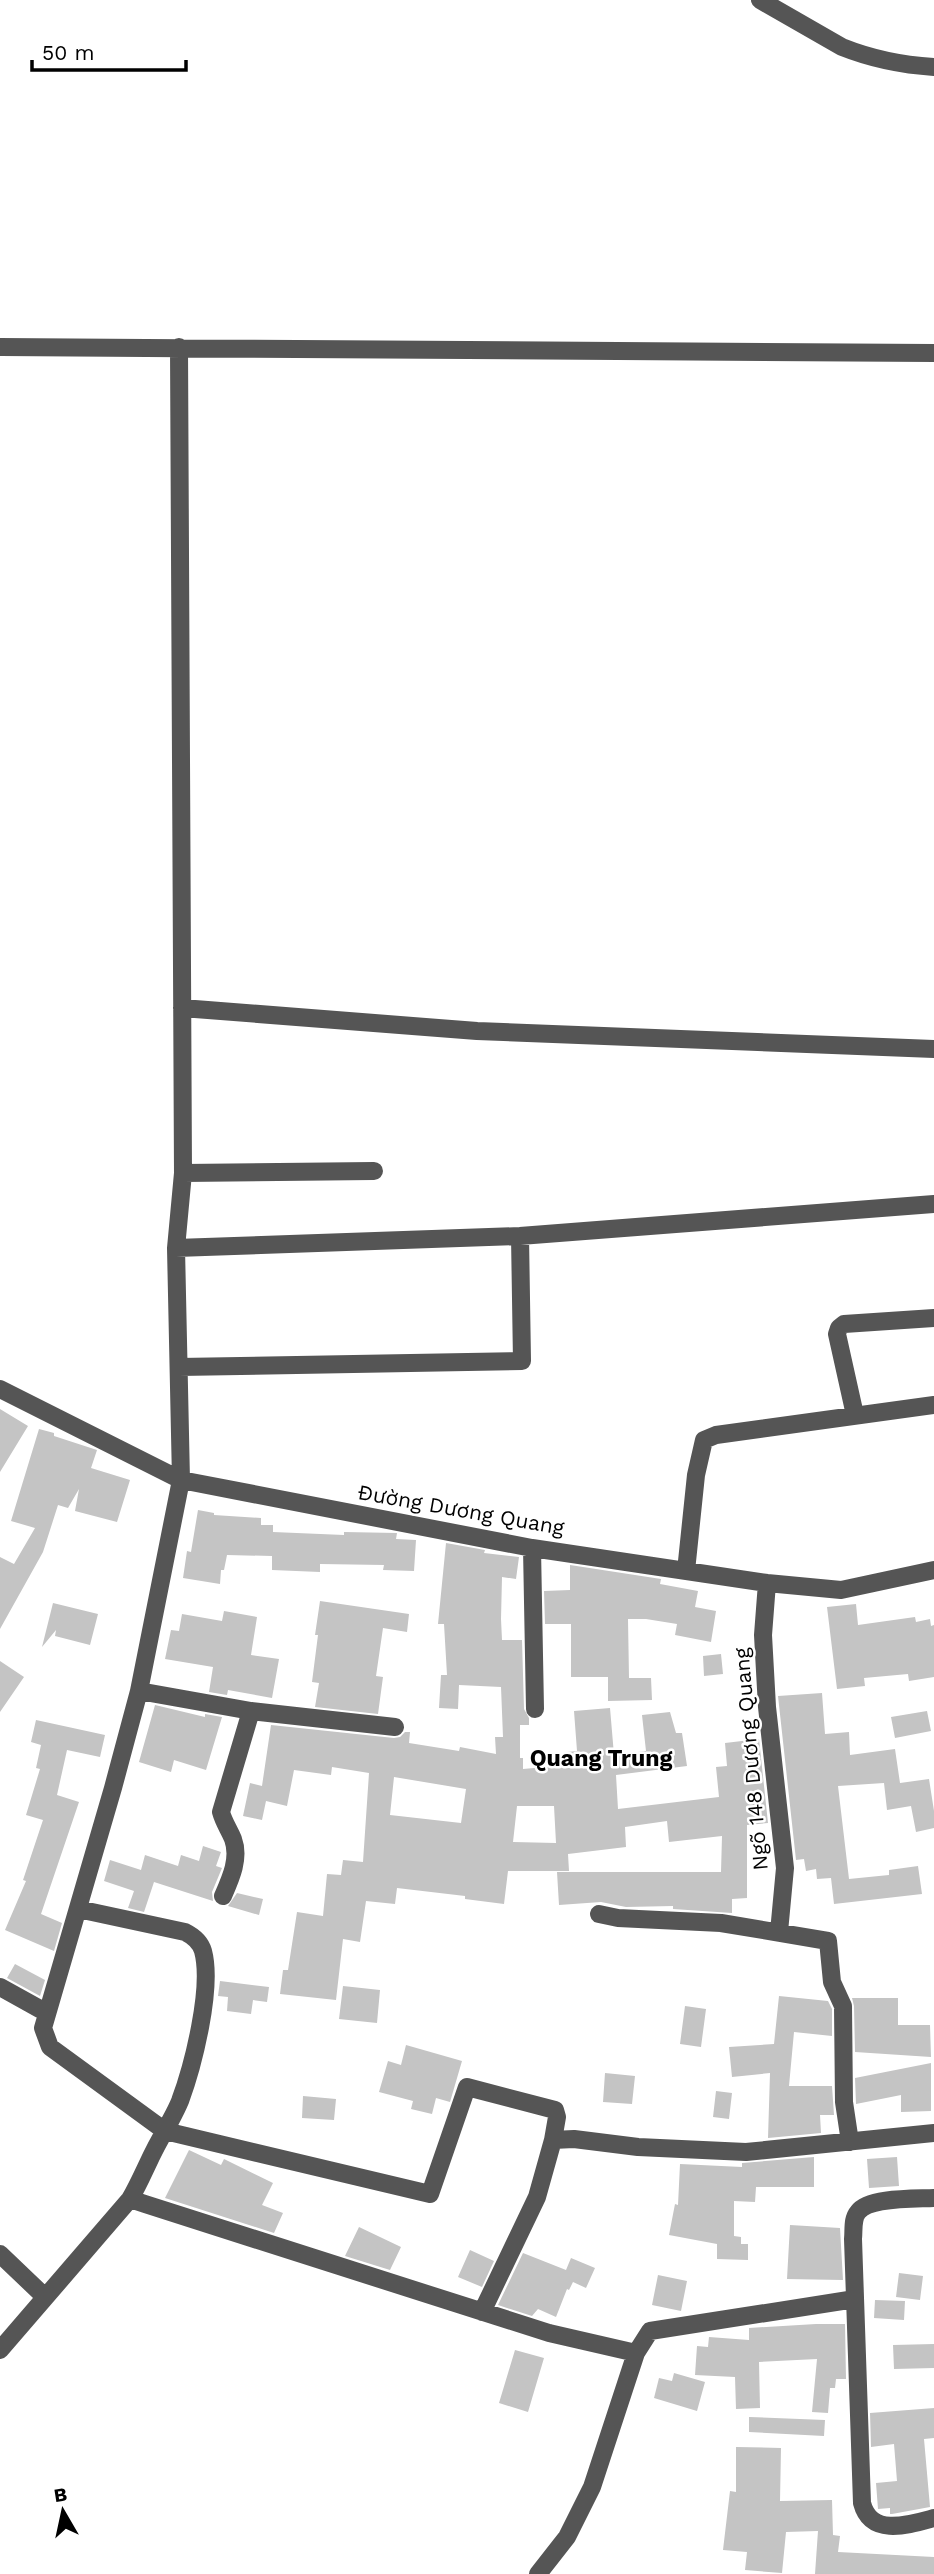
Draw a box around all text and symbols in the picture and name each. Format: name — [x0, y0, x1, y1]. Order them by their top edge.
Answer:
scale bar — [32, 28, 186, 72]
text: 50 m — [42, 40, 94, 65]
street label: Đường Dương Quang — [356, 1479, 567, 1540]
street label: Ngõ 148 Dương Quang — [728, 1646, 773, 1871]
district label: Quang Trung — [530, 1745, 672, 1772]
north arrow — [28, 2476, 98, 2546]
text: B — [52, 2482, 69, 2507]

